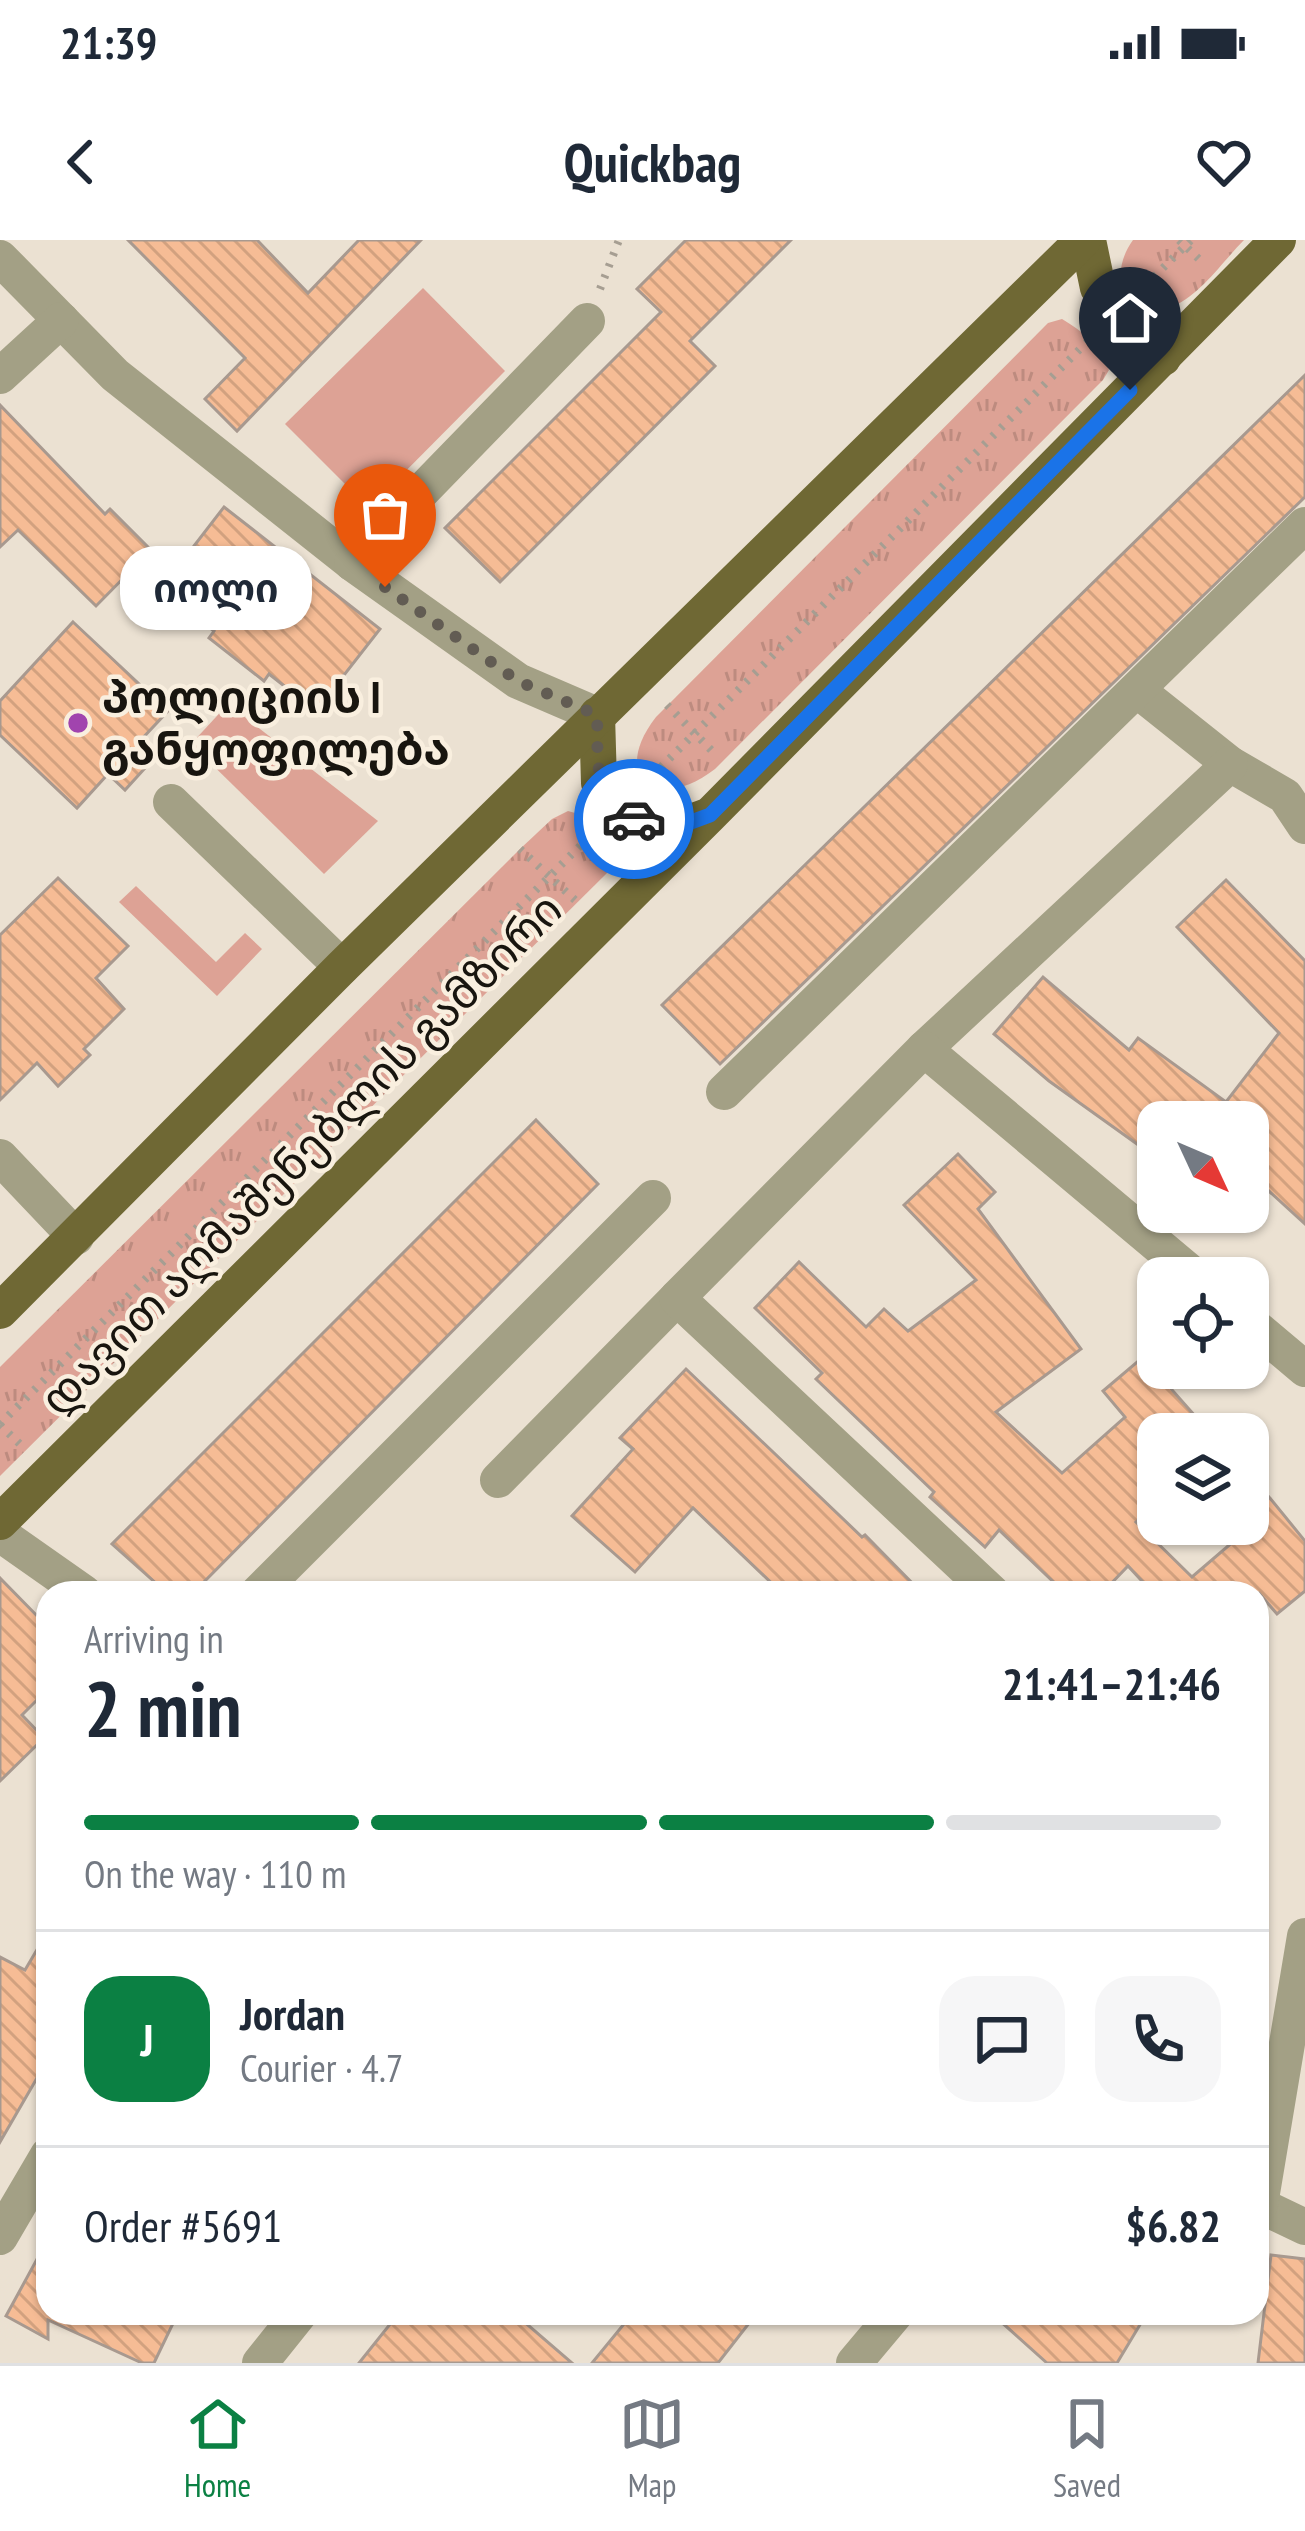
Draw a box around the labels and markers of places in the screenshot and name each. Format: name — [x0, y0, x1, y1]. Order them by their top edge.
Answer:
pin — [1079, 267, 1181, 390]
pin — [334, 464, 436, 587]
callout: იოლი — [121, 545, 313, 629]
place label: პოლიციის I განყოფილება — [102, 667, 450, 777]
marker: პოლიციის I განყოფილება — [65, 710, 91, 736]

